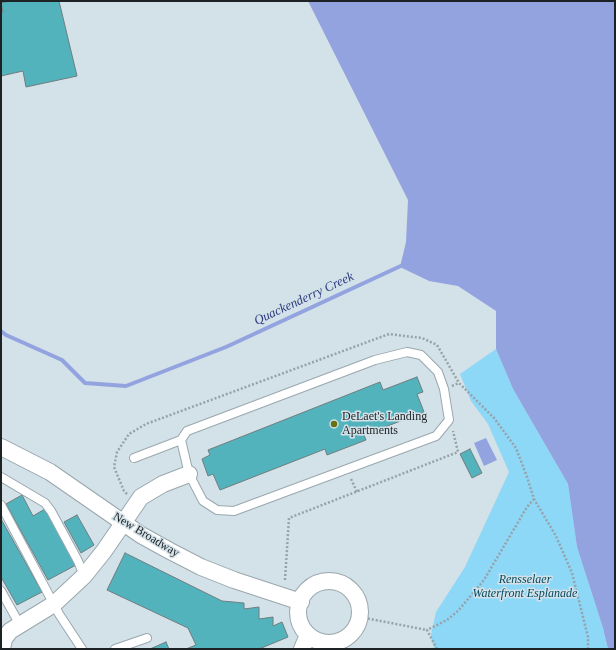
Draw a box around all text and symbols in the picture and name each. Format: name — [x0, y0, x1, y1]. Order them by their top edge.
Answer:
water label: Quackenderry Creek — [252, 269, 356, 329]
place label: DeLaet's Landing Apartments — [342, 410, 427, 438]
marker: DeLaet's Landing Apartments — [329, 419, 339, 429]
street label: New Broadway — [110, 510, 182, 560]
park label: Rensselaer Waterfront Esplanade — [473, 573, 577, 601]

